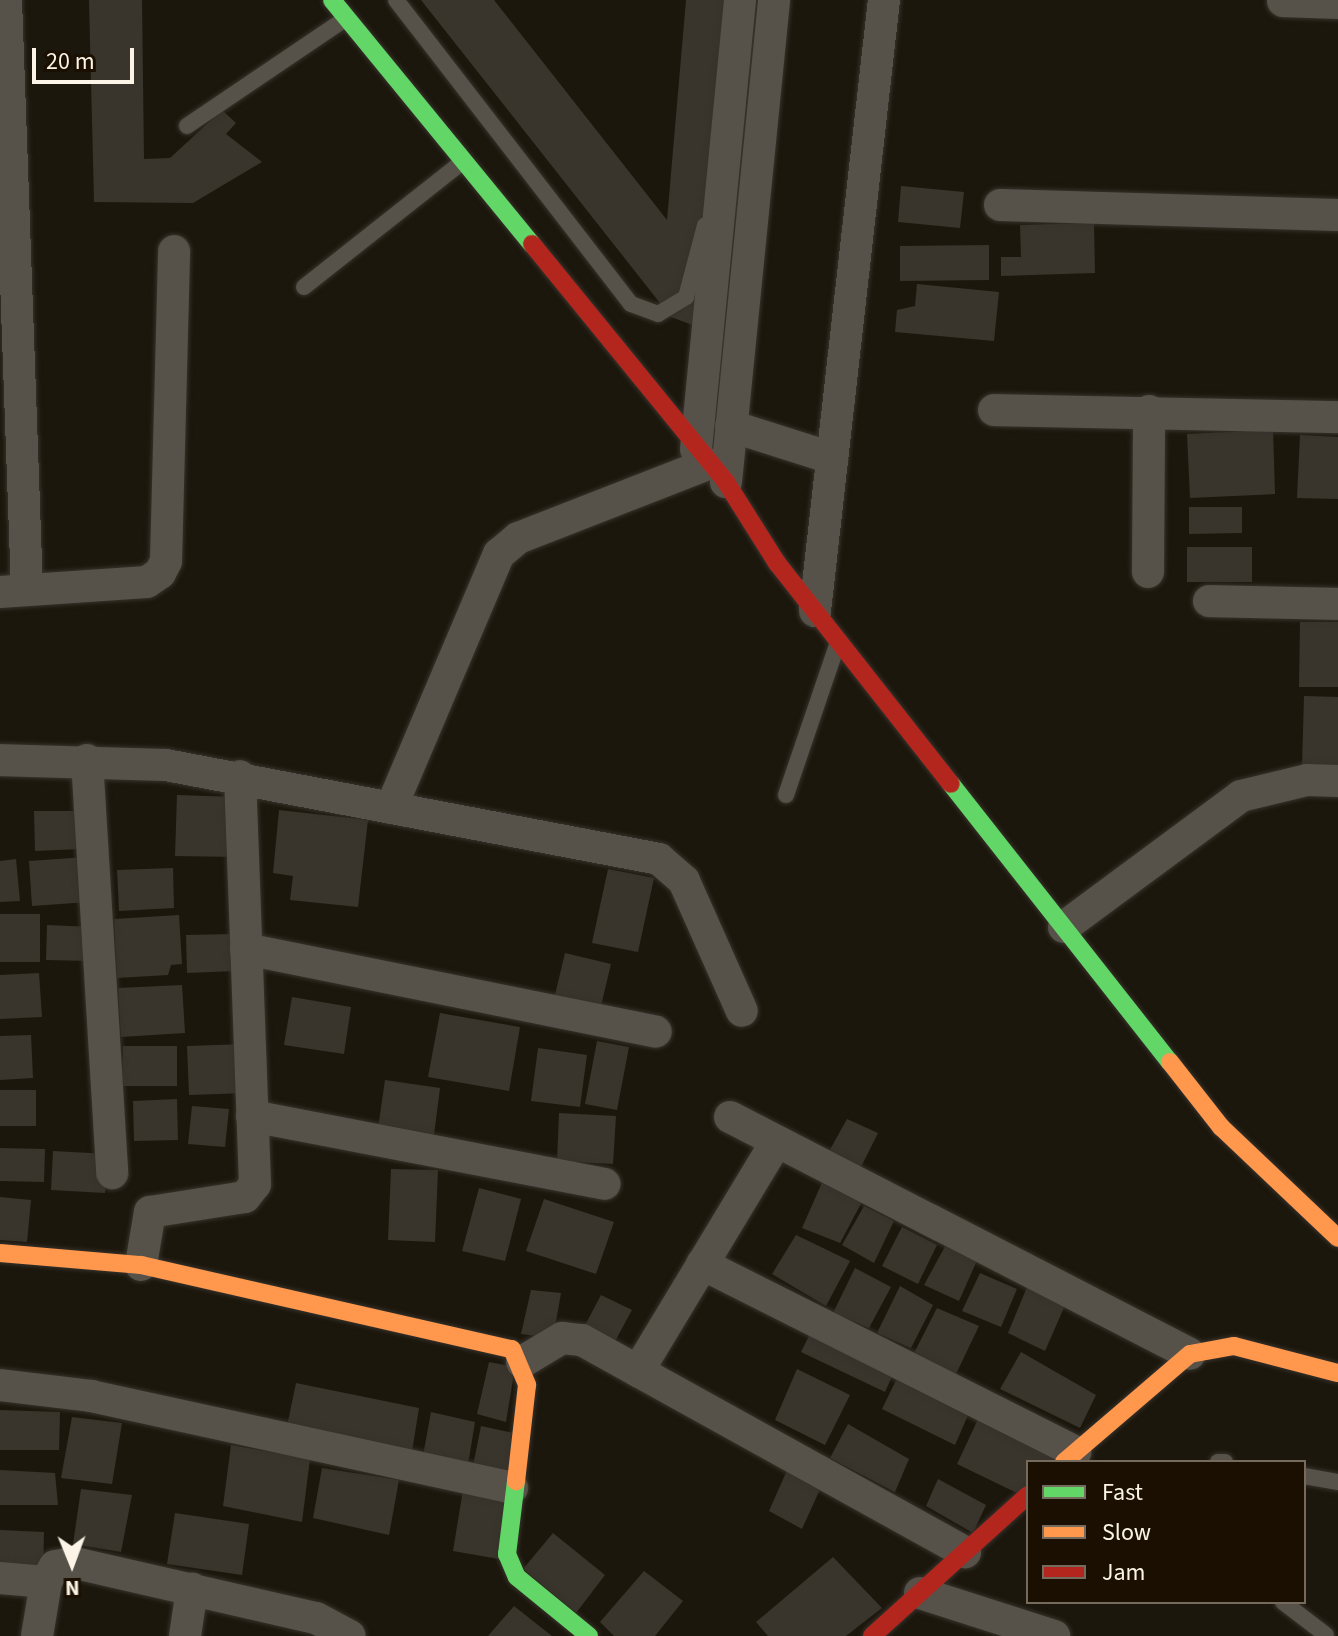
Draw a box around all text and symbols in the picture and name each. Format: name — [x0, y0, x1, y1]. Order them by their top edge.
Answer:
scale bar — [36, 32, 138, 82]
text: 20 m — [46, 44, 95, 79]
legend — [1026, 1460, 1306, 1604]
text: Fast — [1102, 1475, 1143, 1510]
text: Slow — [1102, 1515, 1151, 1550]
north arrow — [32, 1524, 112, 1604]
text: Jam — [1102, 1555, 1146, 1590]
text: N — [65, 1572, 80, 1604]

